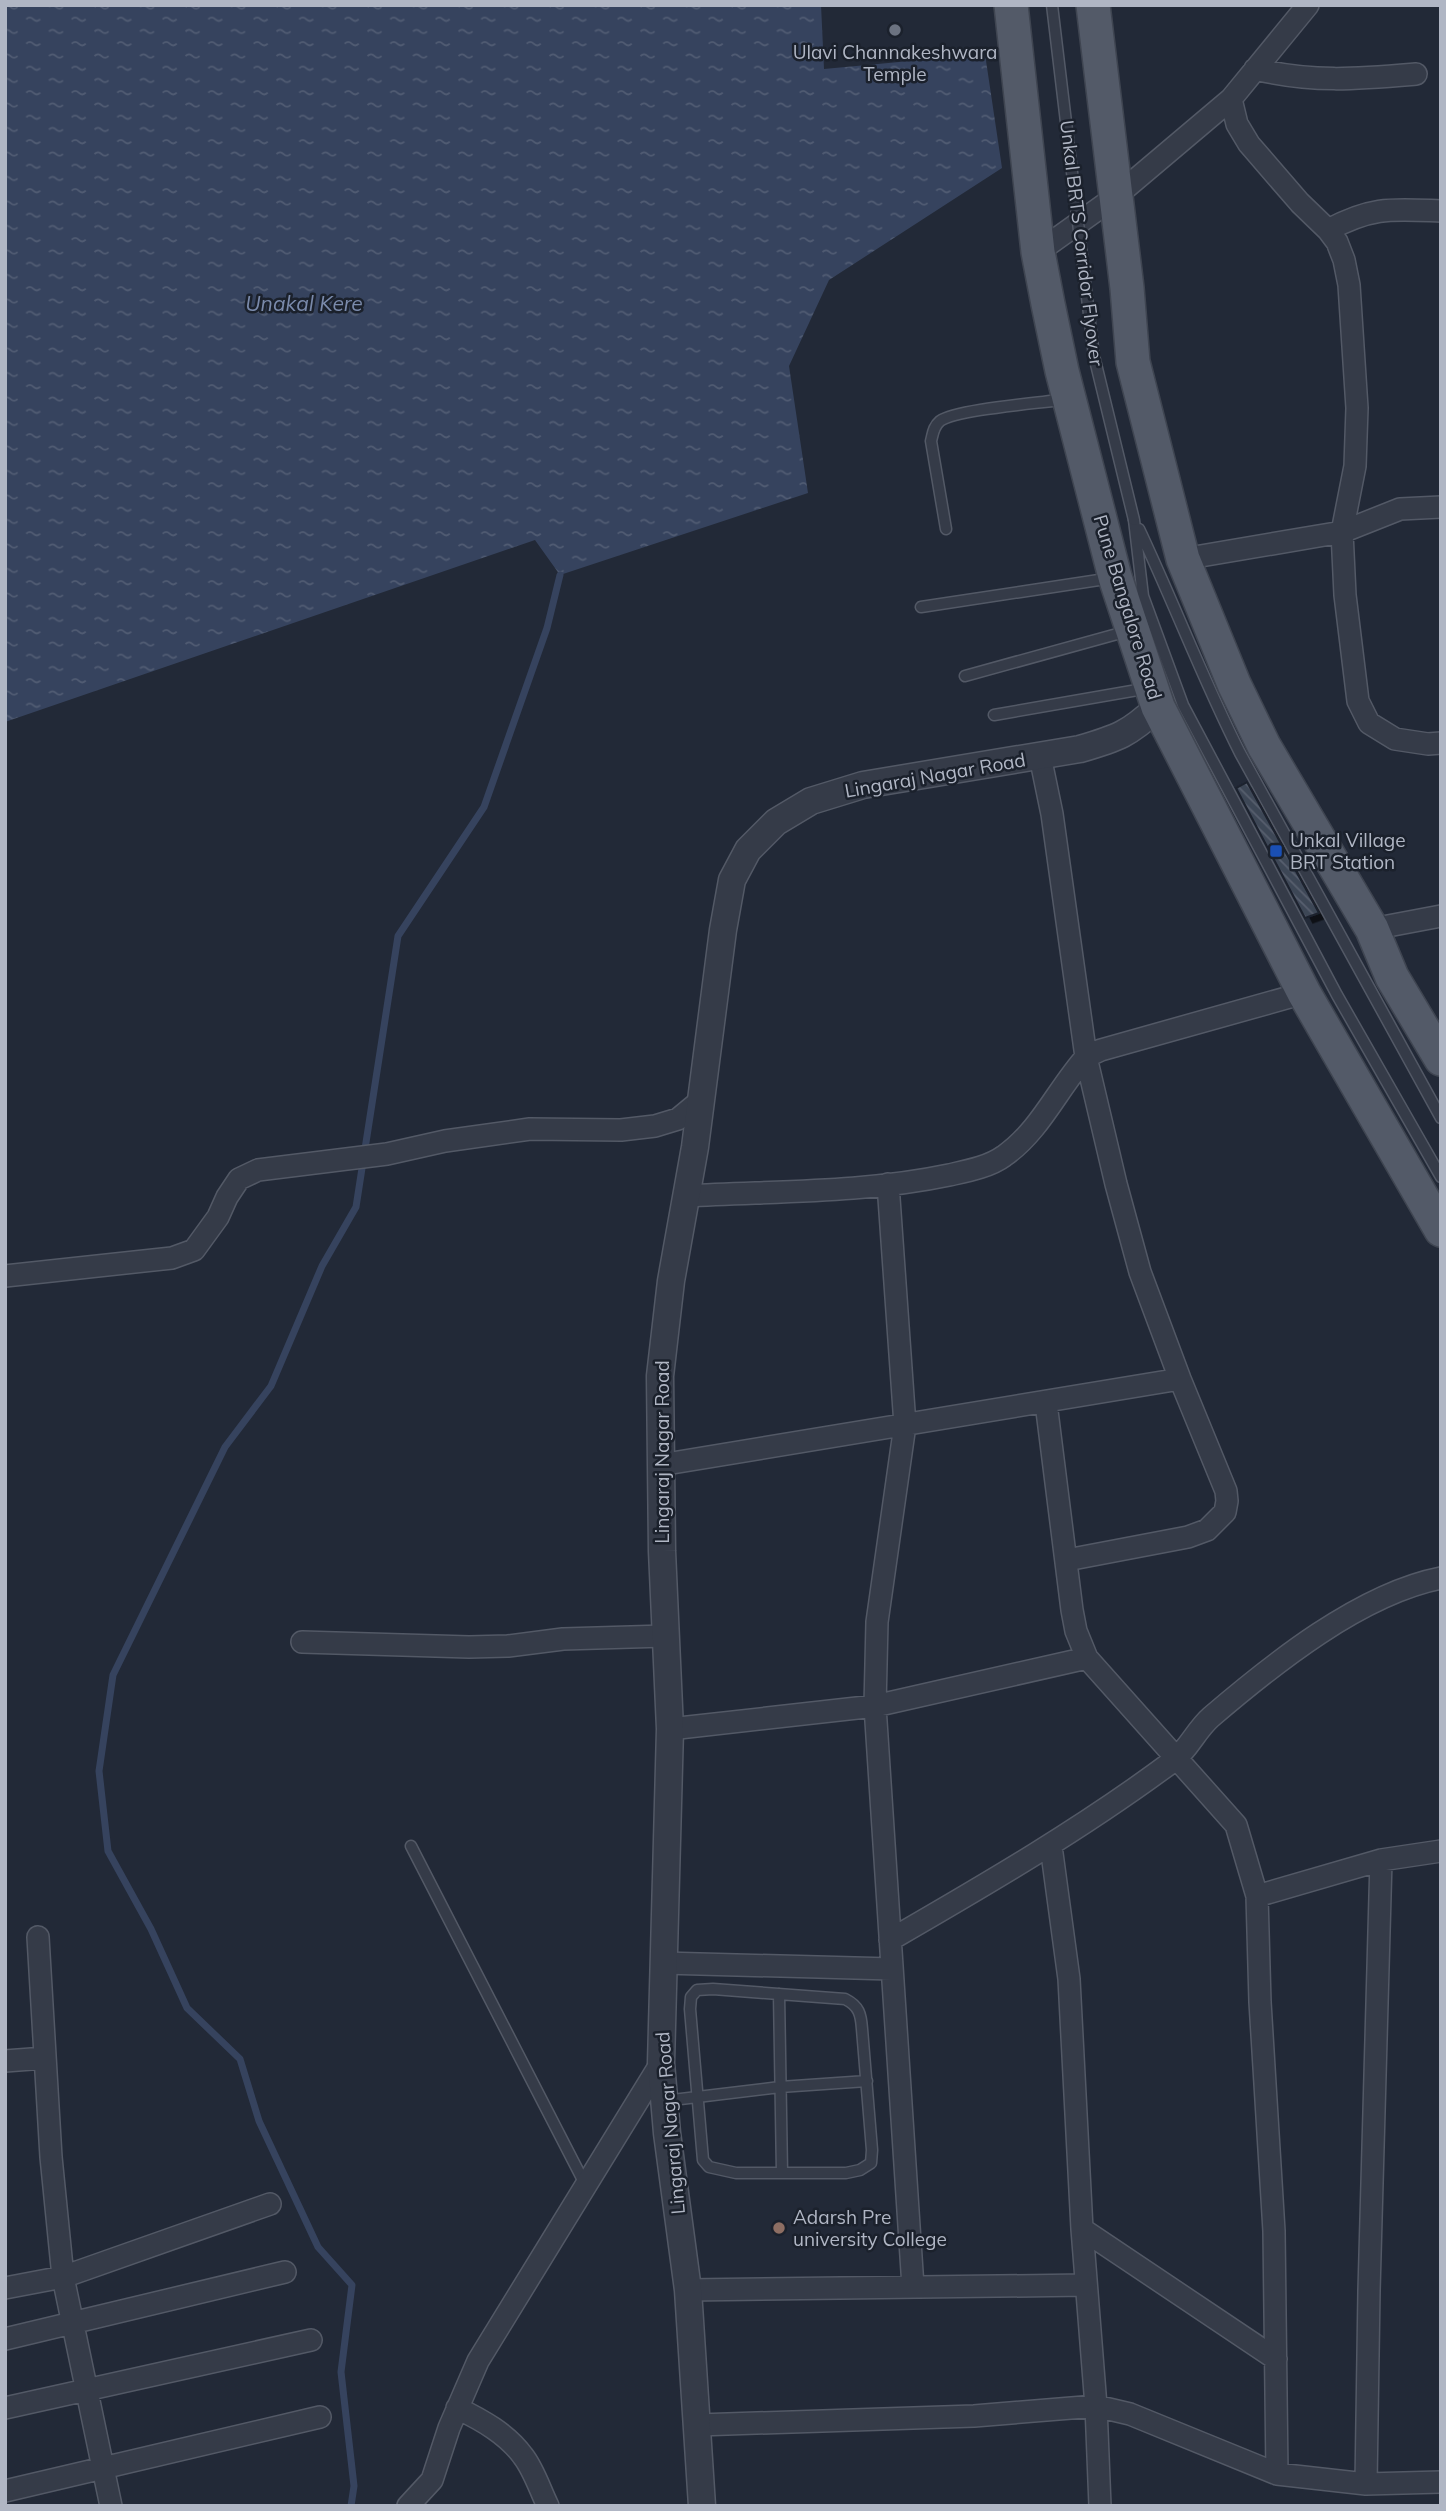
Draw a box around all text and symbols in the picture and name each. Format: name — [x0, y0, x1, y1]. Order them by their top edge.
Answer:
marker: Ulavi Channakeshwara Temple — [887, 22, 903, 38]
place label: Ulavi Channakeshwara Temple — [793, 40, 997, 86]
street label: Unkal BRTS Corridor Flyover — [1055, 119, 1109, 367]
water label: Unakal Kere — [245, 290, 363, 316]
street label: Pune Bangalore Road — [1088, 512, 1168, 702]
street label: Lingaraj Nagar Road — [843, 747, 1027, 803]
place label: Unkal Village BRT Station — [1290, 828, 1406, 874]
marker: Unkal Village BRT Station — [1268, 843, 1284, 859]
street label: Lingaraj Nagar Road — [650, 1360, 674, 1544]
street label: Lingaraj Nagar Road — [650, 2031, 690, 2215]
place label: Adarsh Pre university College — [793, 2205, 947, 2251]
marker: Adarsh Pre university College — [771, 2220, 787, 2236]

